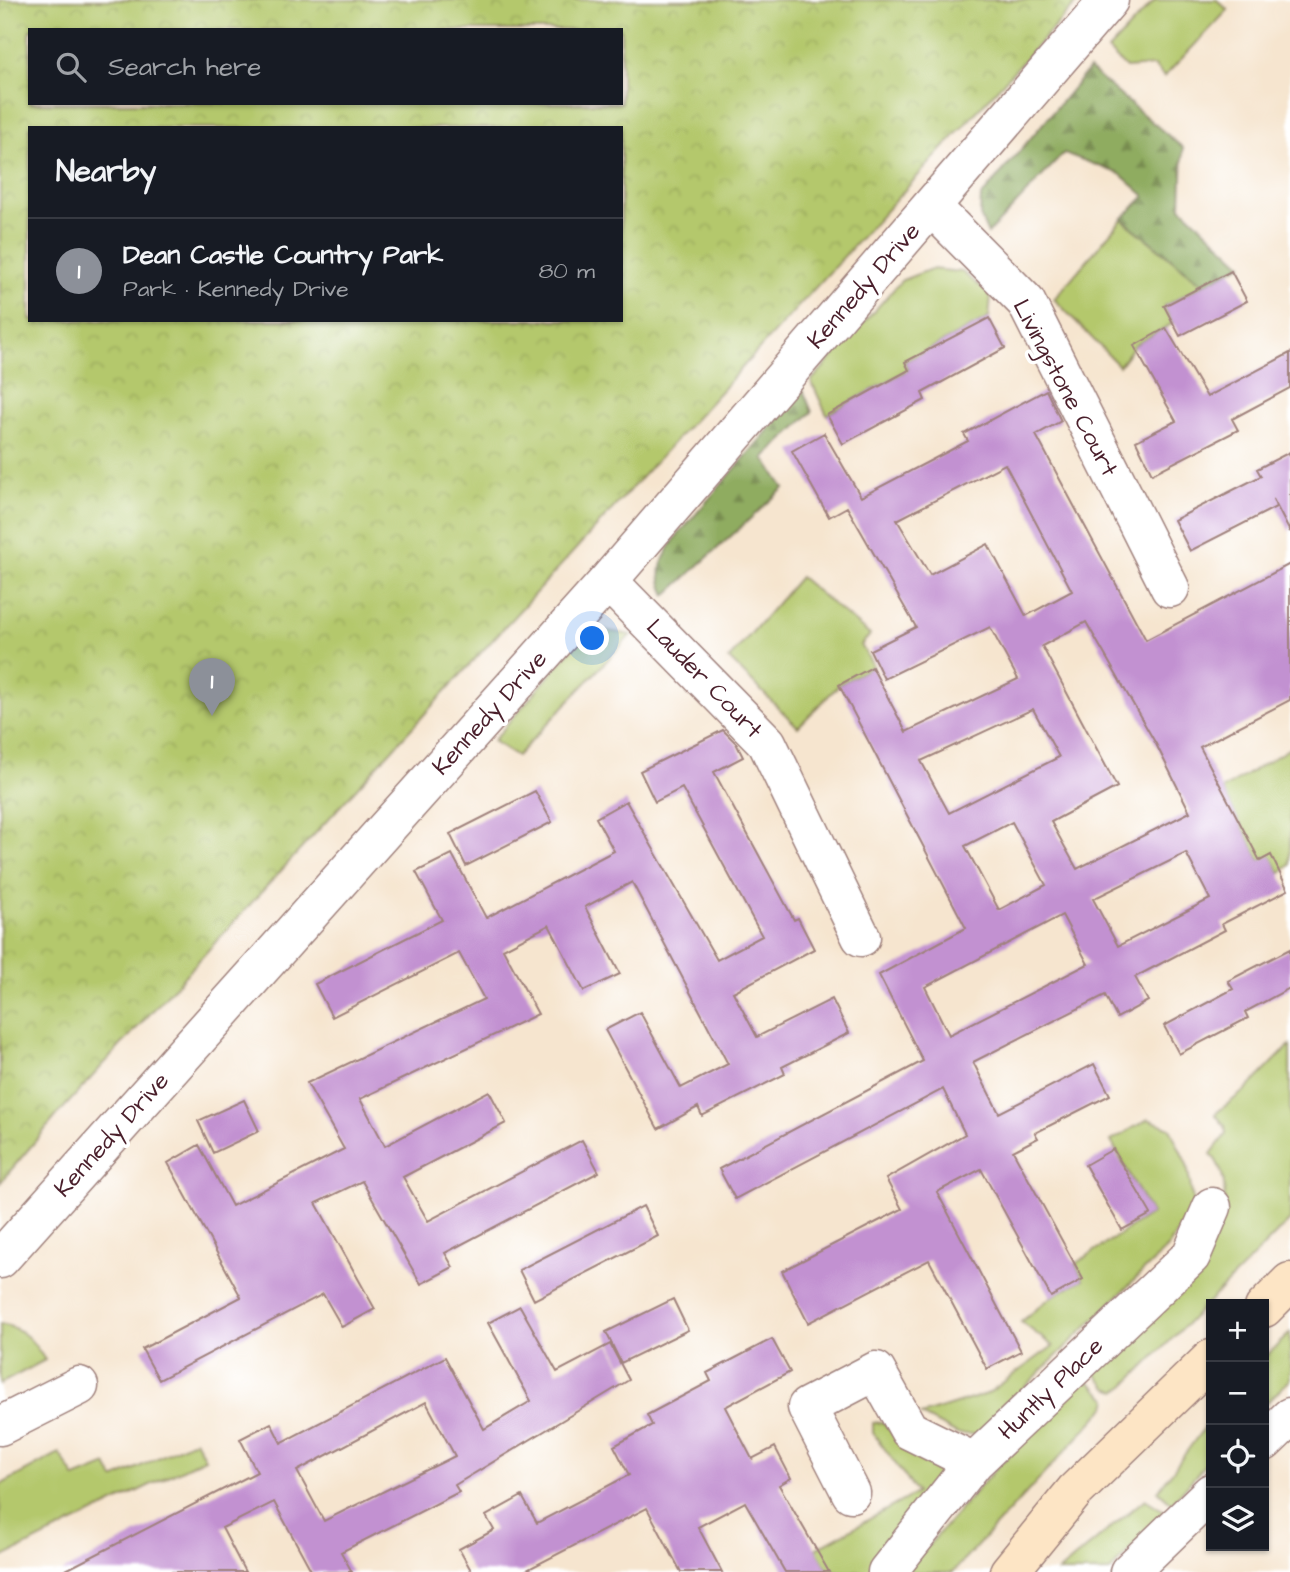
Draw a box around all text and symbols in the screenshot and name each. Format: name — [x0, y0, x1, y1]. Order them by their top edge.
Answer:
search box — [28, 28, 623, 105]
icon: search — [52, 48, 90, 86]
text: Search here — [108, 49, 261, 85]
text: Nearby — [56, 151, 156, 193]
street label: Kennedy Drive — [800, 215, 929, 357]
text: Dean Castle Country Park — [123, 237, 443, 273]
text: 1 — [78, 255, 80, 287]
text: 80 m — [538, 255, 595, 287]
text: Park · Kennedy Drive — [123, 273, 349, 305]
street label: Livingstone Court — [1003, 293, 1126, 483]
street label: Lauder Court — [638, 612, 770, 747]
your location — [575, 621, 609, 655]
street label: Kennedy Drive — [425, 643, 556, 784]
pin: 1 — [189, 658, 235, 716]
street label: Kennedy Drive — [47, 1065, 178, 1206]
map controls — [1206, 1299, 1269, 1551]
button: + — [1206, 1299, 1269, 1362]
street label: Huntly Place — [991, 1330, 1112, 1449]
button: − — [1206, 1362, 1269, 1425]
button: locate — [1206, 1425, 1269, 1488]
button: layers — [1206, 1488, 1269, 1551]

